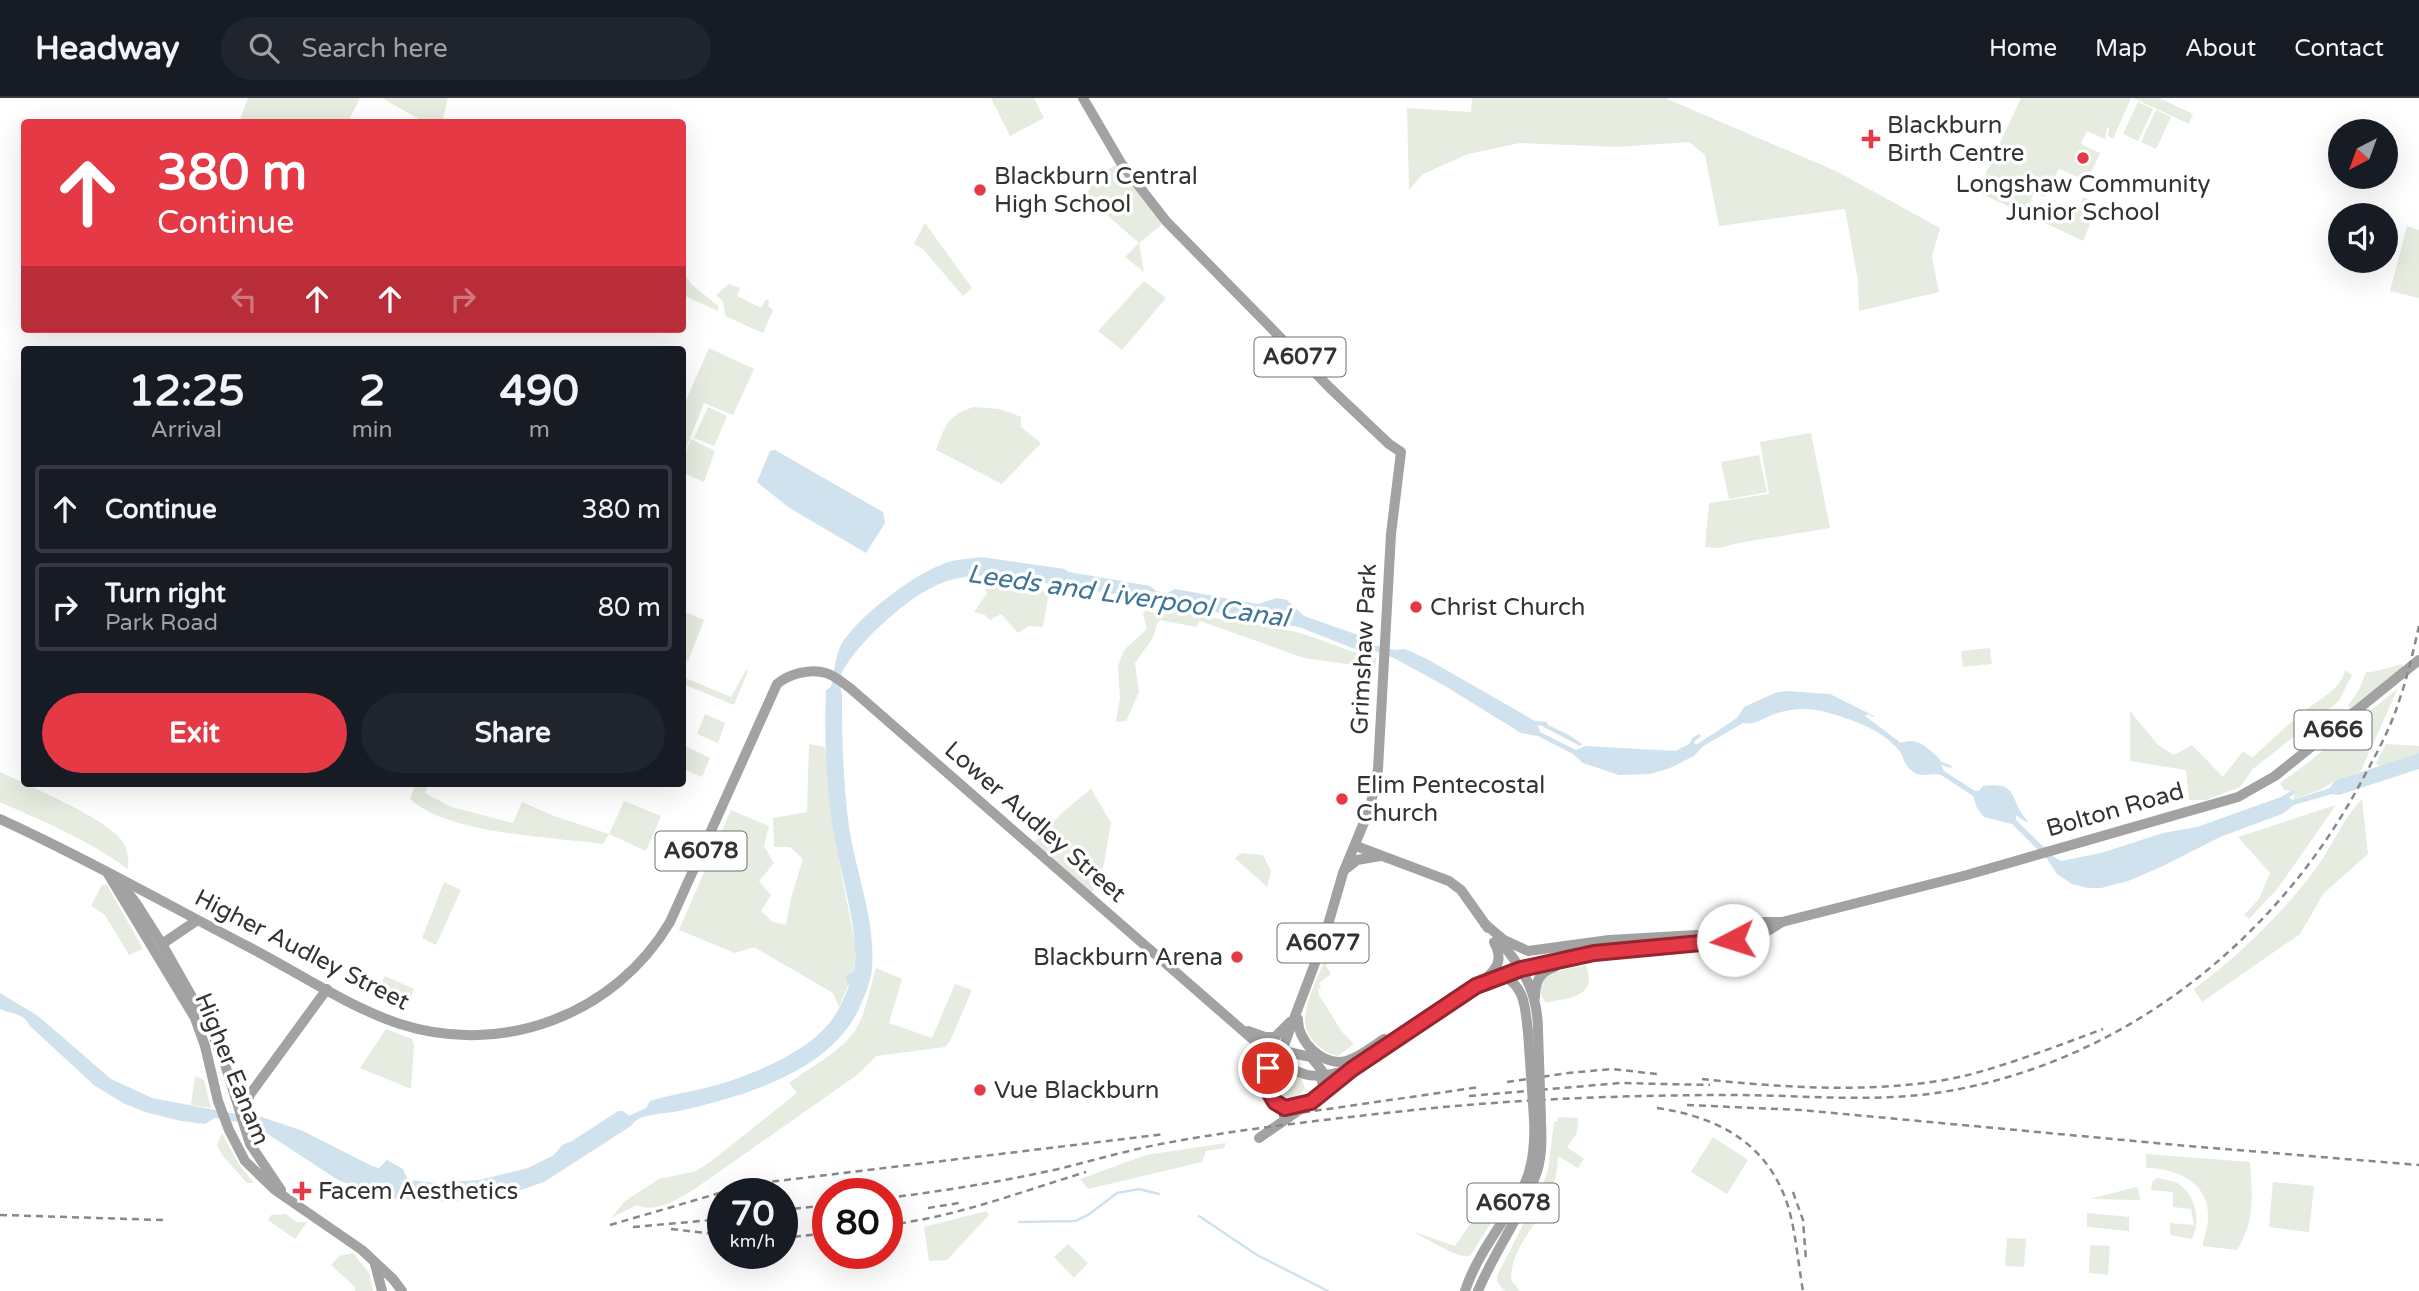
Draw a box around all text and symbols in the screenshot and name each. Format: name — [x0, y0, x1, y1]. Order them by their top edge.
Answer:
search box — [221, 17, 711, 80]
text: Headway — [35, 29, 179, 68]
icon: search — [245, 29, 283, 67]
text: Search here — [301, 33, 448, 64]
text: Home — [1989, 34, 2057, 63]
text: Map — [2095, 34, 2147, 63]
text: About — [2185, 34, 2256, 63]
text: Contact — [2294, 34, 2384, 63]
place label: Blackburn Birth Centre — [1887, 111, 2024, 168]
north arrow — [2328, 119, 2398, 189]
map controls — [2328, 119, 2398, 273]
marker: Blackburn Birth Centre — [1861, 129, 1881, 149]
text: 380 m — [157, 144, 307, 203]
icon: ahead — [42, 147, 133, 238]
marker: Longshaw Community Junior School — [2075, 150, 2091, 166]
place label: Blackburn Central High School — [994, 162, 1198, 219]
place label: Longshaw Community Junior School — [1956, 170, 2211, 227]
marker: Blackburn Central High School — [972, 182, 988, 198]
button: sound — [2328, 203, 2398, 273]
text: Continue — [157, 204, 294, 242]
icon: left — [225, 280, 263, 318]
icon: ahead — [298, 280, 336, 318]
icon: ahead — [371, 280, 409, 318]
icon: right — [444, 280, 482, 318]
road number: A6077 — [1254, 338, 1346, 376]
text: 12:25 — [128, 366, 245, 417]
text: 2 — [359, 366, 385, 417]
text: 490 — [500, 366, 579, 417]
text: Arrival — [151, 416, 222, 444]
text: min — [352, 416, 393, 444]
text: m — [529, 416, 550, 444]
icon: ahead — [46, 490, 84, 528]
text: Continue — [105, 494, 217, 525]
text: 380 m — [581, 494, 661, 525]
water label: Leeds and Liverpool Canal — [965, 558, 1294, 634]
street label: Grimshaw Park — [1345, 563, 1383, 735]
text: Turn right — [105, 578, 226, 609]
icon: right — [46, 588, 84, 626]
text: 80 m — [598, 592, 661, 623]
place label: Christ Church — [1430, 593, 1585, 622]
marker: Christ Church — [1408, 599, 1424, 615]
text: Park Road — [105, 609, 218, 637]
button: Exit — [42, 693, 347, 773]
button: Share — [361, 693, 665, 773]
road number: A666 — [2294, 710, 2372, 750]
street label: Lower Audley Street — [938, 735, 1132, 909]
place label: Elim Pentecostal Church — [1356, 771, 1545, 828]
street label: Bolton Road — [2043, 777, 2187, 843]
marker: Elim Pentecostal Church — [1334, 791, 1350, 807]
road number: A6078 — [656, 832, 746, 870]
street label: Higher Audley Street — [190, 883, 414, 1017]
position arrow — [1696, 903, 1770, 977]
road number: A6077 — [1278, 923, 1368, 962]
place label: Blackburn Arena — [1033, 943, 1223, 972]
marker: Blackburn Arena — [1229, 949, 1245, 965]
street label: Higher Eanam — [188, 989, 276, 1149]
pin — [1238, 1038, 1298, 1098]
icon: arrive — [1249, 1049, 1287, 1087]
place label: Vue Blackburn — [994, 1076, 1159, 1105]
marker: Vue Blackburn — [972, 1082, 988, 1098]
place label: Facem Aesthetics — [318, 1177, 518, 1206]
speed limit sign: 80 — [812, 1178, 903, 1269]
marker: Facem Aesthetics — [292, 1181, 312, 1201]
road number: A6078 — [1468, 1184, 1558, 1222]
text: 70 — [731, 1193, 774, 1235]
text: km/h — [730, 1230, 775, 1252]

